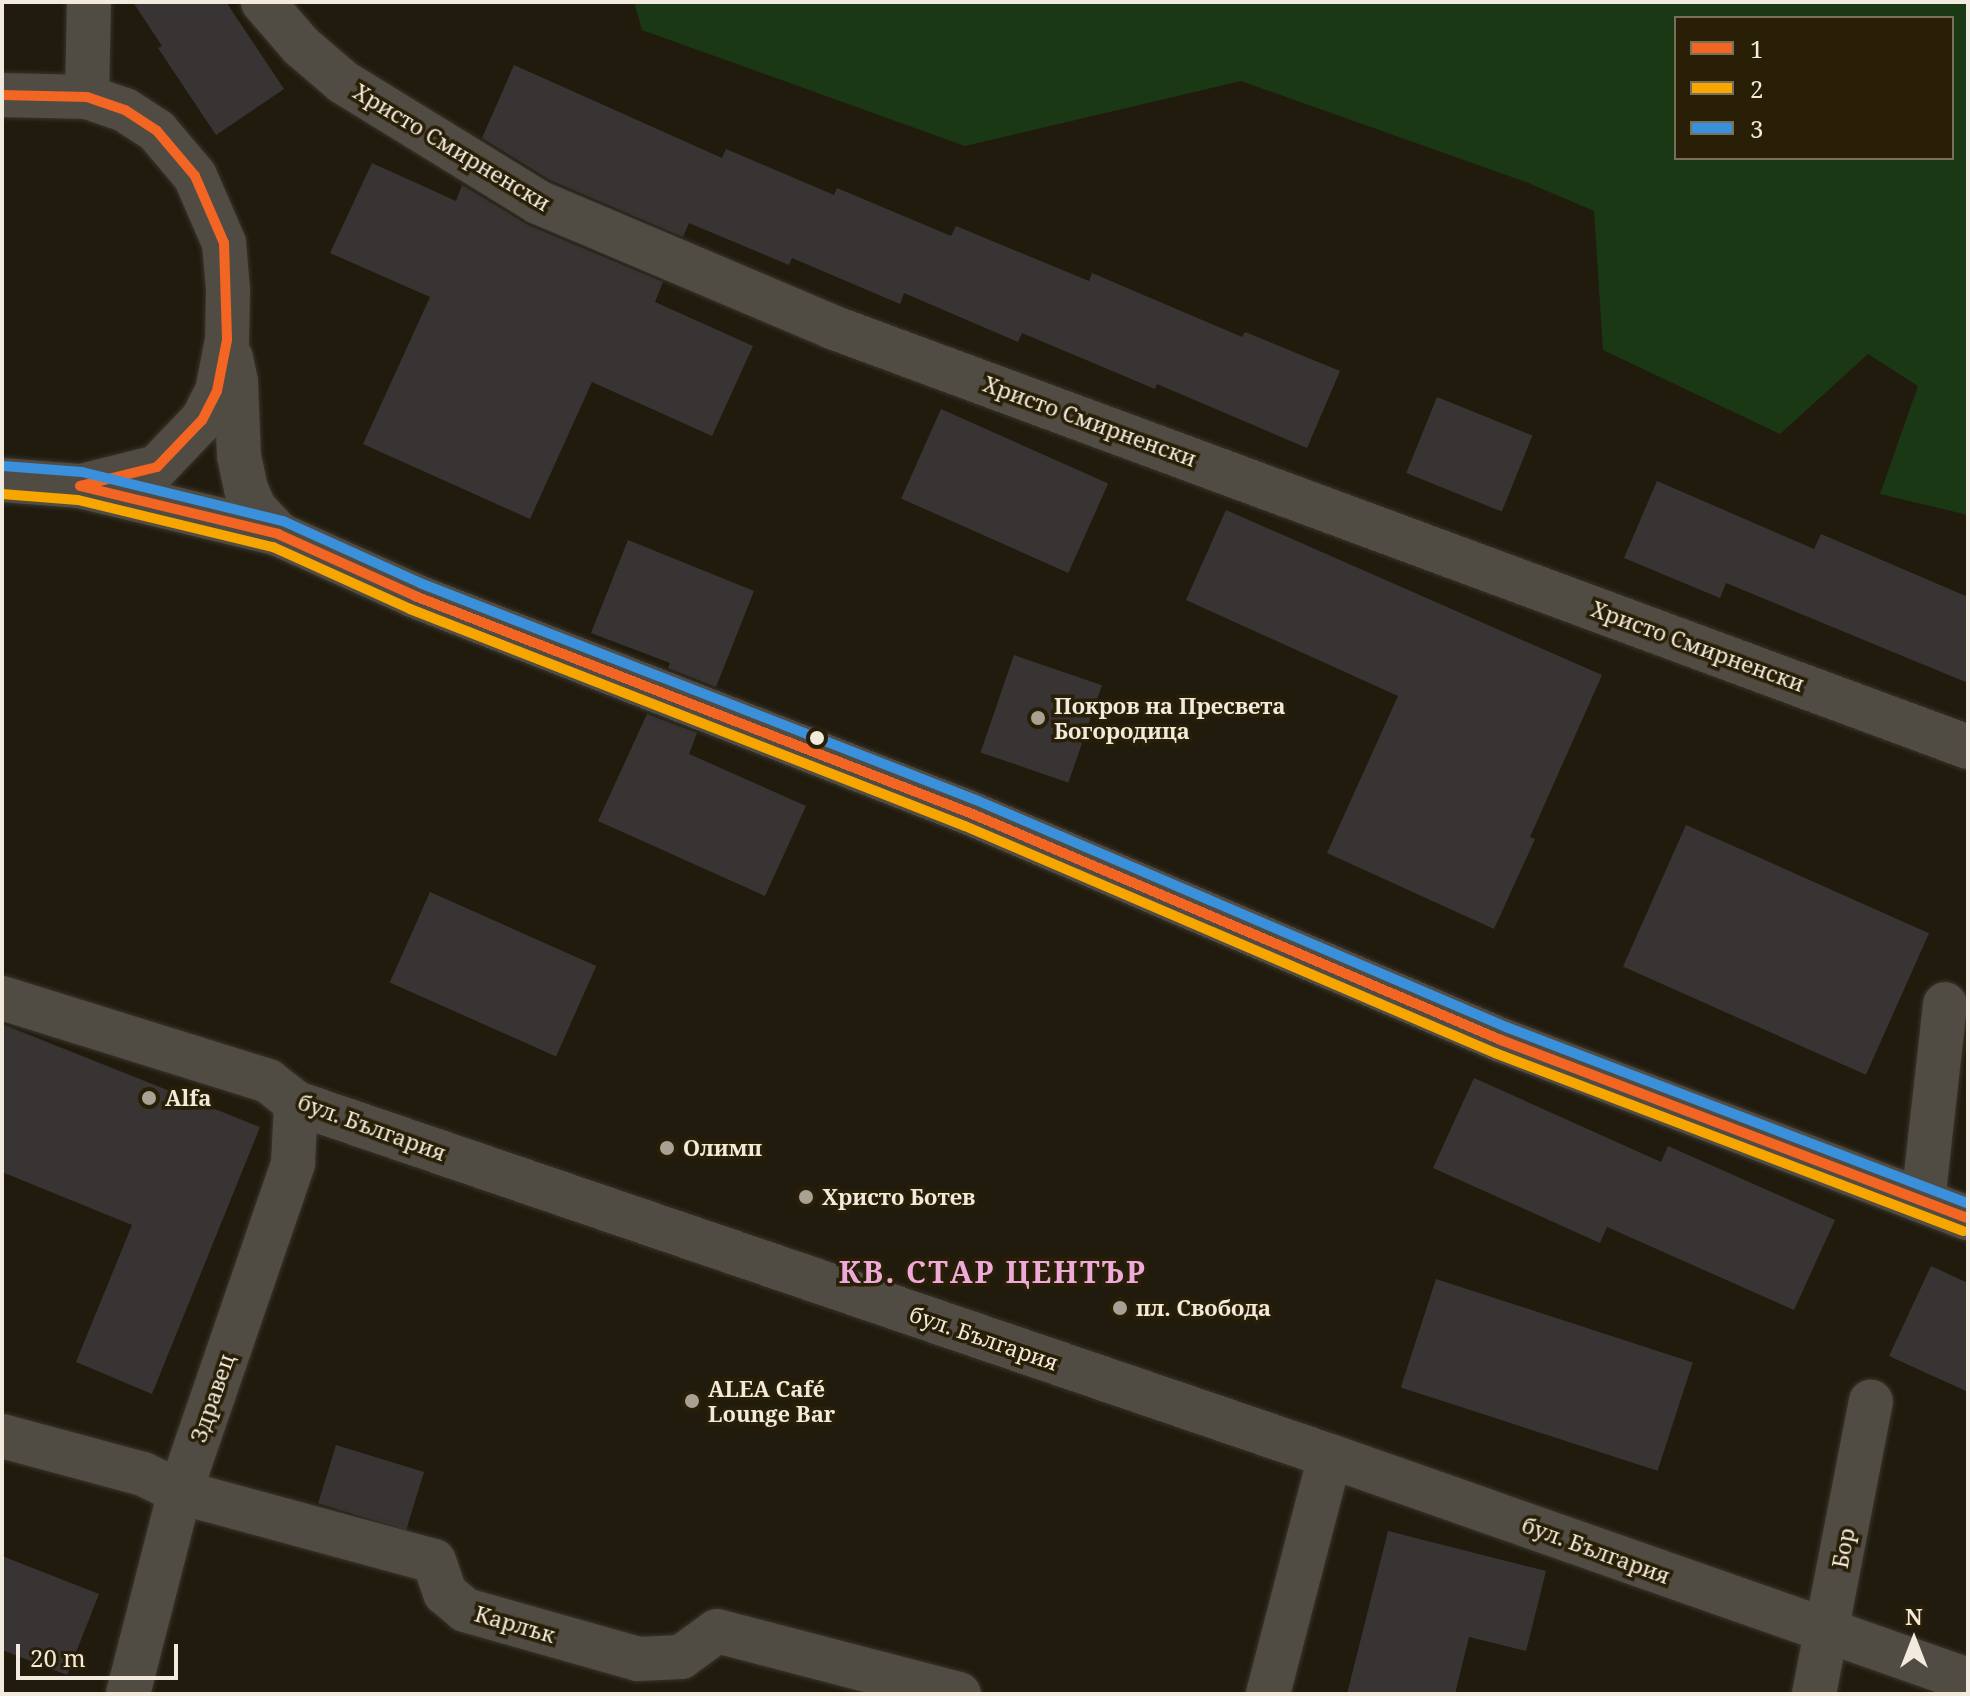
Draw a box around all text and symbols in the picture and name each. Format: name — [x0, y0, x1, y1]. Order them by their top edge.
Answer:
legend — [1674, 16, 1954, 160]
text: 1 — [1750, 32, 1763, 65]
text: 2 — [1750, 72, 1763, 105]
street label: Христо Смирненски — [349, 78, 555, 216]
text: 3 — [1750, 112, 1763, 145]
street label: Христо Смирненски — [980, 370, 1200, 472]
street label: Христо Смирненски — [1588, 595, 1808, 697]
place label: Покров на Пресвета Богородица — [1054, 692, 1286, 744]
marker: Покров на Пресвета Богородица — [1029, 709, 1047, 727]
unlabelled marker — [809, 730, 825, 746]
place label: Alfa — [165, 1085, 211, 1111]
street label: бул. България — [294, 1088, 450, 1166]
marker: Alfa — [140, 1089, 158, 1107]
place label: Олимп — [683, 1135, 762, 1161]
marker: Олимп — [658, 1139, 676, 1157]
place label: Христо Ботев — [822, 1184, 975, 1210]
marker: Христо Ботев — [797, 1188, 815, 1206]
district label: КВ. СТАР ЦЕНТЪР — [839, 1254, 1147, 1290]
place label: пл. Свобода — [1136, 1295, 1271, 1321]
marker: пл. Свобода — [1111, 1299, 1129, 1317]
street label: бул. България — [906, 1300, 1062, 1376]
street label: Здравец — [185, 1350, 239, 1446]
place label: ALEA Café Lounge Bar — [708, 1375, 835, 1426]
marker: ALEA Café Lounge Bar — [683, 1392, 701, 1410]
street label: бул. България — [1518, 1511, 1674, 1589]
street label: Бор — [1826, 1526, 1860, 1570]
street label: Карлък — [472, 1600, 558, 1648]
north arrow — [1874, 1600, 1954, 1680]
text: N — [1905, 1601, 1923, 1631]
scale bar — [20, 1628, 182, 1678]
text: 20 m — [30, 1641, 86, 1674]

